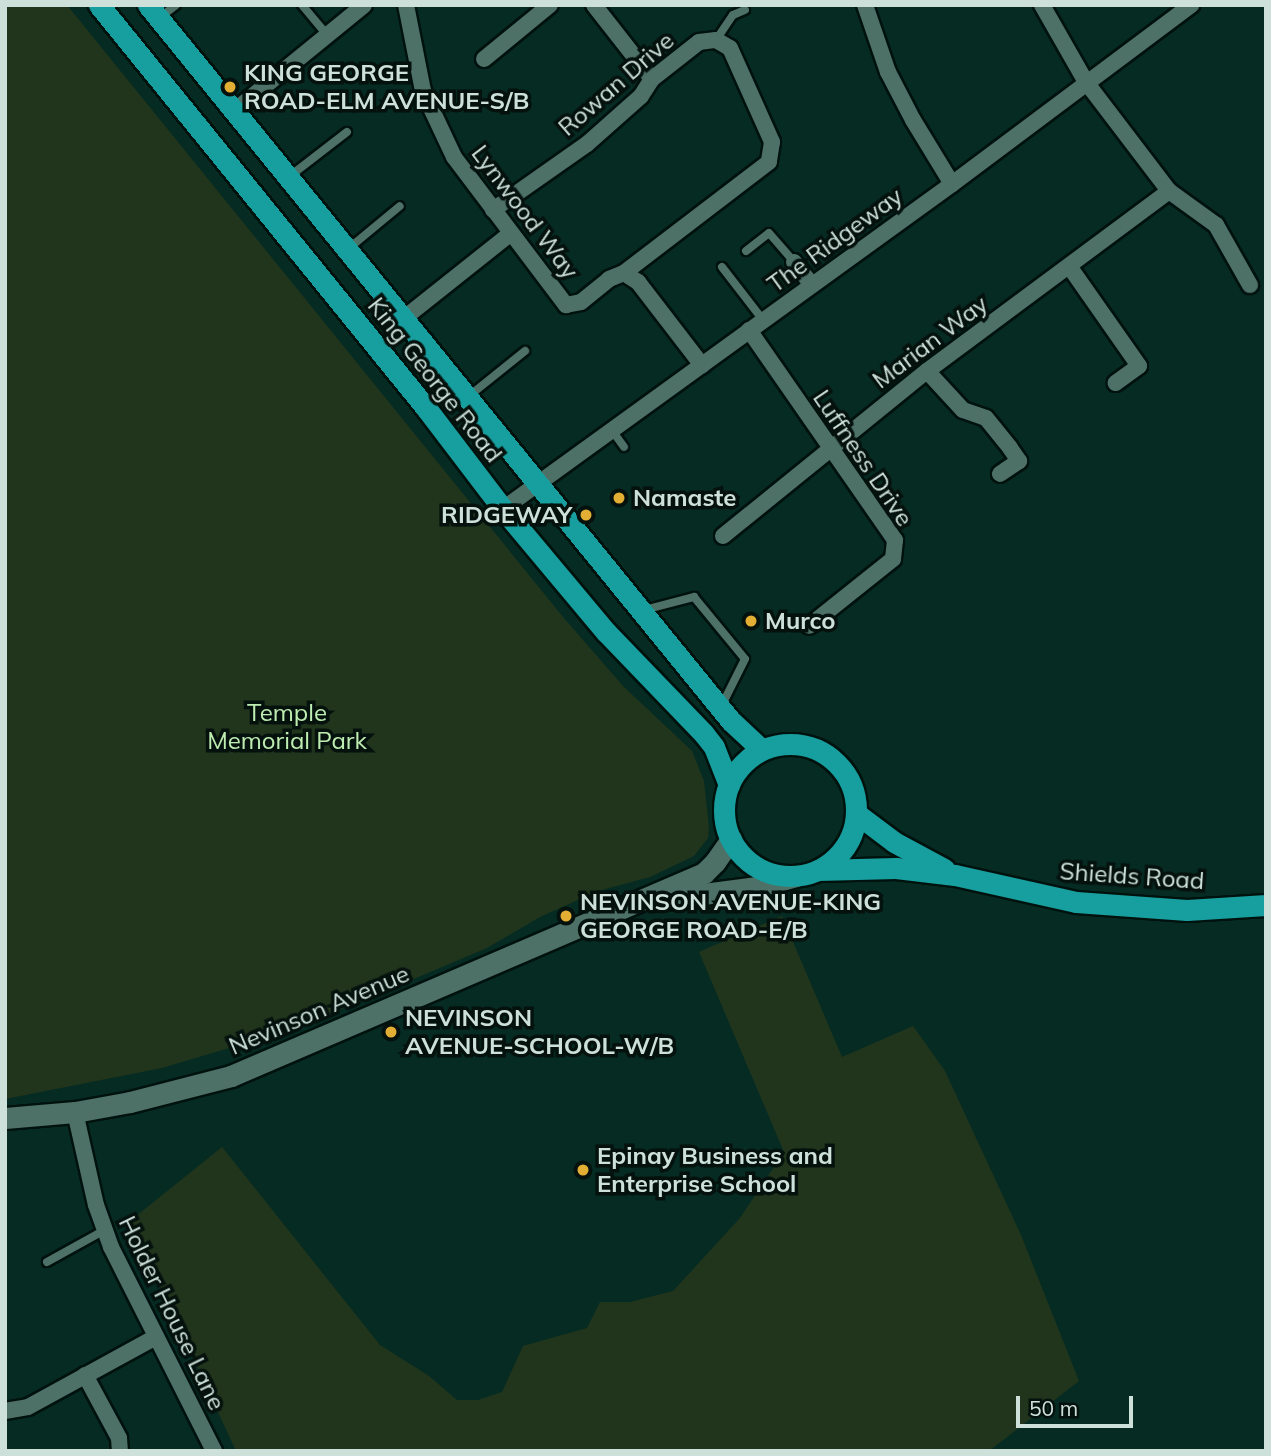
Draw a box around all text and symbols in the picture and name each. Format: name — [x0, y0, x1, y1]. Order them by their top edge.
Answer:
street label: Rowan Drive — [553, 26, 679, 142]
place label: KING GEORGE ROAD-ELM AVENUE-S/B — [244, 59, 529, 115]
marker: KING GEORGE ROAD-ELM AVENUE-S/B — [222, 79, 238, 95]
street label: Lynwood Way — [465, 140, 585, 284]
street label: The Ridgeway — [762, 181, 908, 299]
street label: Marian Way — [867, 289, 993, 395]
street label: King George Road — [362, 292, 508, 468]
street label: Luffness Drive — [807, 385, 919, 531]
place label: Namaste — [633, 484, 736, 512]
marker: Namaste — [611, 490, 627, 506]
place label: RIDGEWAY — [441, 501, 572, 529]
marker: RIDGEWAY — [578, 507, 594, 523]
place label: Murco — [765, 607, 835, 635]
marker: Murco — [743, 613, 759, 629]
park label: Temple Memorial Park — [207, 699, 367, 755]
street label: Shields Road — [1059, 857, 1205, 895]
place label: NEVINSON AVENUE-KING GEORGE ROAD-E/B — [580, 888, 881, 944]
marker: NEVINSON AVENUE-KING GEORGE ROAD-E/B — [558, 908, 574, 924]
street label: Nevinson Avenue — [225, 959, 413, 1061]
place label: NEVINSON AVENUE-SCHOOL-W/B — [405, 1004, 674, 1060]
marker: NEVINSON AVENUE-SCHOOL-W/B — [383, 1024, 399, 1040]
place label: Epinay Business and Enterprise School — [597, 1142, 833, 1198]
marker: Epinay Business and Enterprise School — [575, 1162, 591, 1178]
street label: Holder House Lane — [113, 1211, 231, 1415]
scale bar — [1019, 1382, 1136, 1426]
text: 50 m — [1029, 1395, 1078, 1421]

